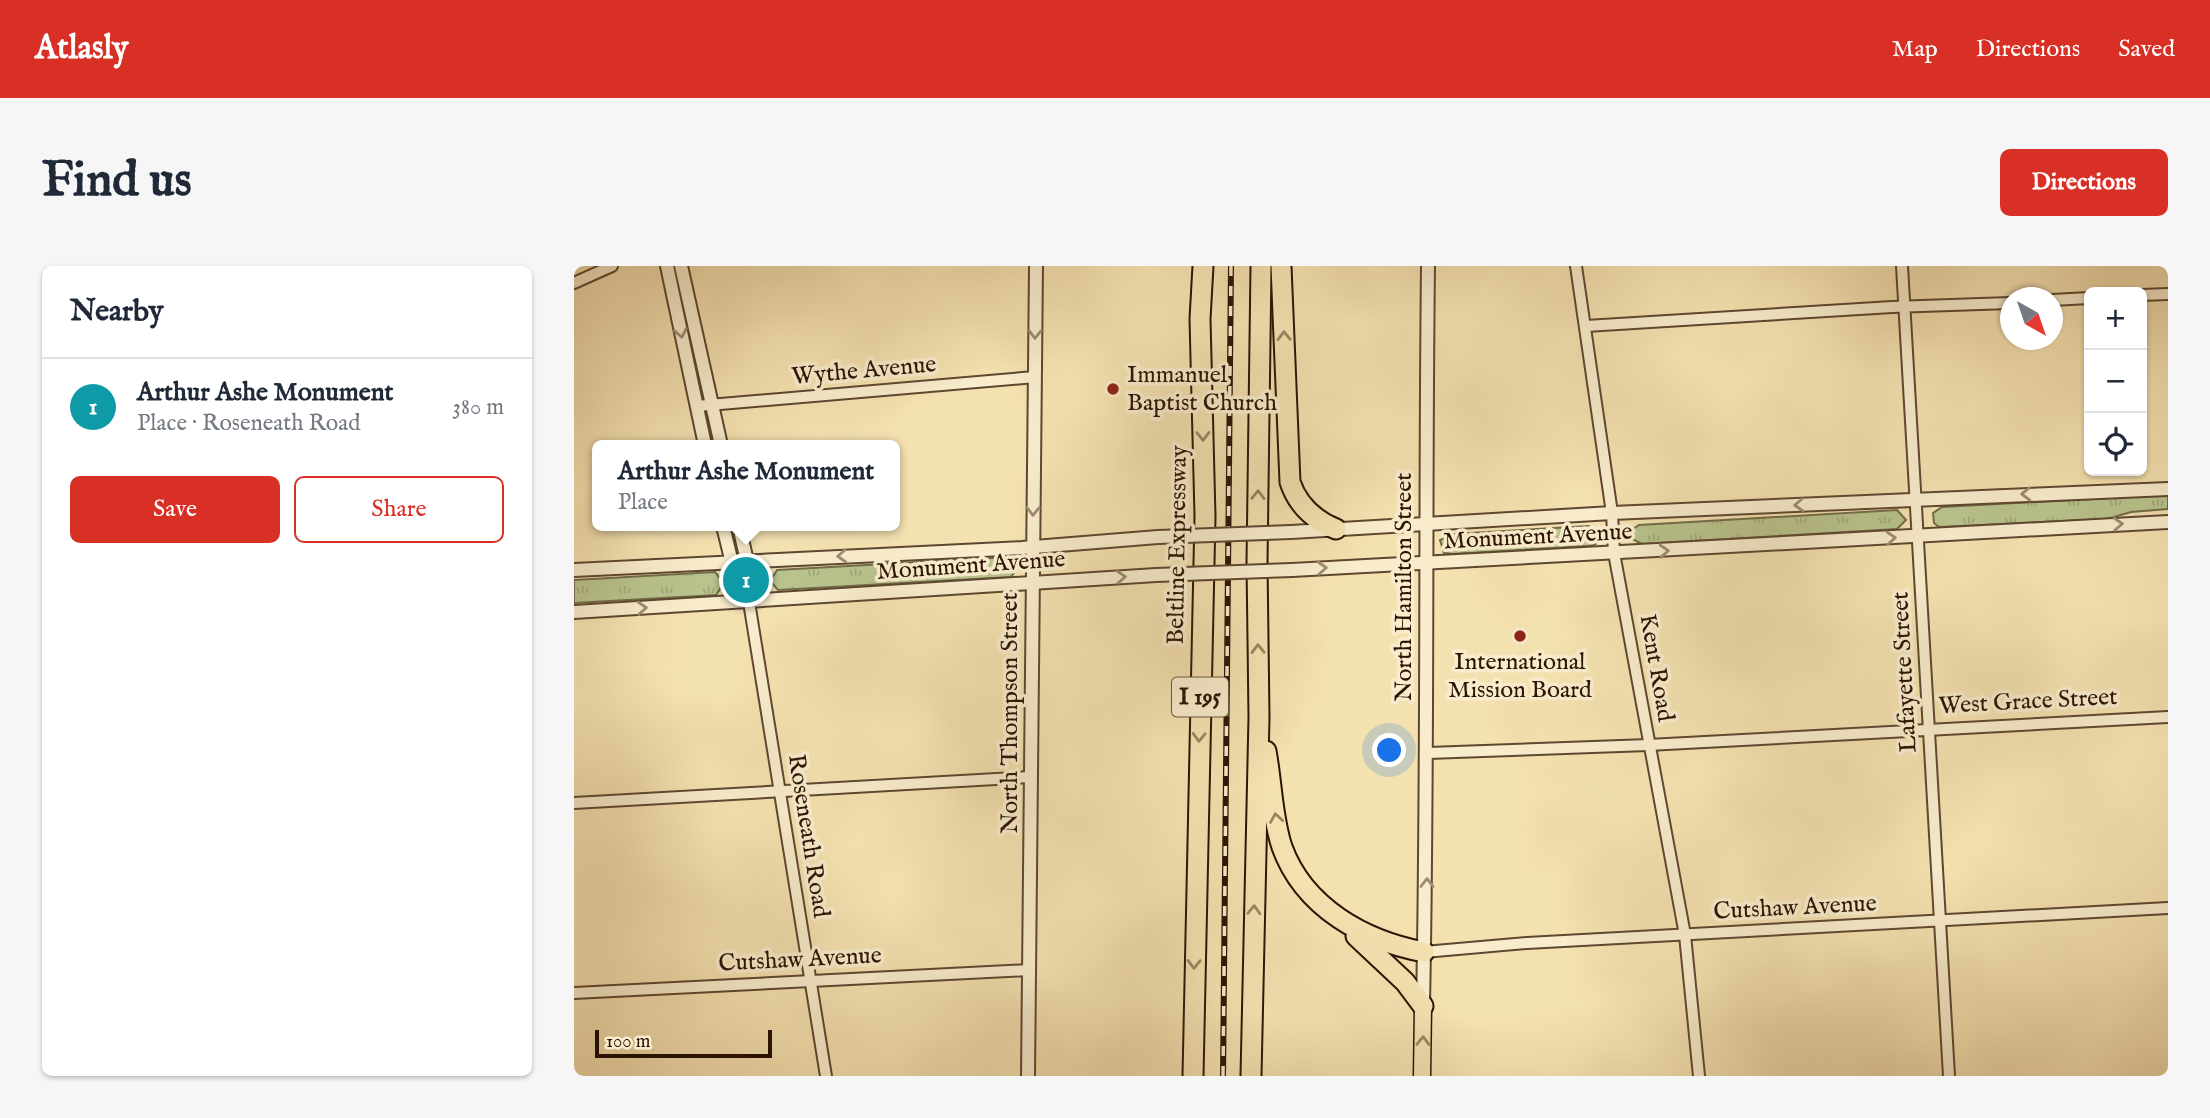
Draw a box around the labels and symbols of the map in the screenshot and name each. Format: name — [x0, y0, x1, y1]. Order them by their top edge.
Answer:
north arrow — [2000, 287, 2063, 350]
one-way arrow — [673, 327, 688, 339]
one-way arrow — [1027, 329, 1043, 340]
one-way arrow — [1276, 330, 1291, 341]
street label: Wythe Avenue — [790, 349, 938, 393]
place label: Immanuel Baptist Church — [1127, 360, 1277, 419]
marker: Immanuel Baptist Church — [1105, 381, 1121, 397]
one-way arrow — [1196, 431, 1211, 442]
street label: Beltline Expressway — [1161, 445, 1195, 645]
street label: North Hamilton Street — [1389, 472, 1420, 702]
one-way arrow — [2021, 487, 2032, 502]
one-way arrow — [1250, 489, 1266, 499]
one-way arrow — [1793, 497, 1804, 512]
one-way arrow — [1025, 506, 1040, 517]
street label: Monument Avenue — [1443, 517, 1633, 557]
one-way arrow — [2113, 517, 2124, 532]
one-way arrow — [1886, 530, 1897, 545]
one-way arrow — [1659, 543, 1670, 558]
street label: Monument Avenue — [876, 544, 1066, 588]
one-way arrow — [836, 549, 847, 564]
pin: 1 — [723, 554, 769, 606]
one-way arrow — [1316, 561, 1327, 576]
one-way arrow — [1116, 570, 1127, 585]
street label: Lafayette Street — [1885, 591, 1925, 753]
street label: North Thompson Street — [995, 592, 1026, 834]
one-way arrow — [637, 601, 648, 616]
street label: Kent Road — [1631, 612, 1681, 724]
marker: International Mission Board — [1512, 628, 1528, 644]
one-way arrow — [1250, 643, 1266, 654]
place label: International Mission Board — [1448, 647, 1592, 706]
road number: I 195 — [1172, 678, 1228, 716]
street label: West Grace Street — [1938, 682, 2118, 722]
one-way arrow — [1191, 732, 1207, 742]
your location — [1372, 733, 1406, 767]
street label: Roseneath Road — [780, 752, 836, 920]
one-way arrow — [1269, 812, 1284, 824]
one-way arrow — [1419, 878, 1435, 888]
street label: Cutshaw Avenue — [1713, 888, 1877, 928]
one-way arrow — [1246, 904, 1262, 915]
street label: Cutshaw Avenue — [718, 940, 882, 980]
one-way arrow — [1186, 959, 1202, 970]
scale bar — [595, 1027, 772, 1059]
one-way arrow — [1415, 1035, 1431, 1046]

